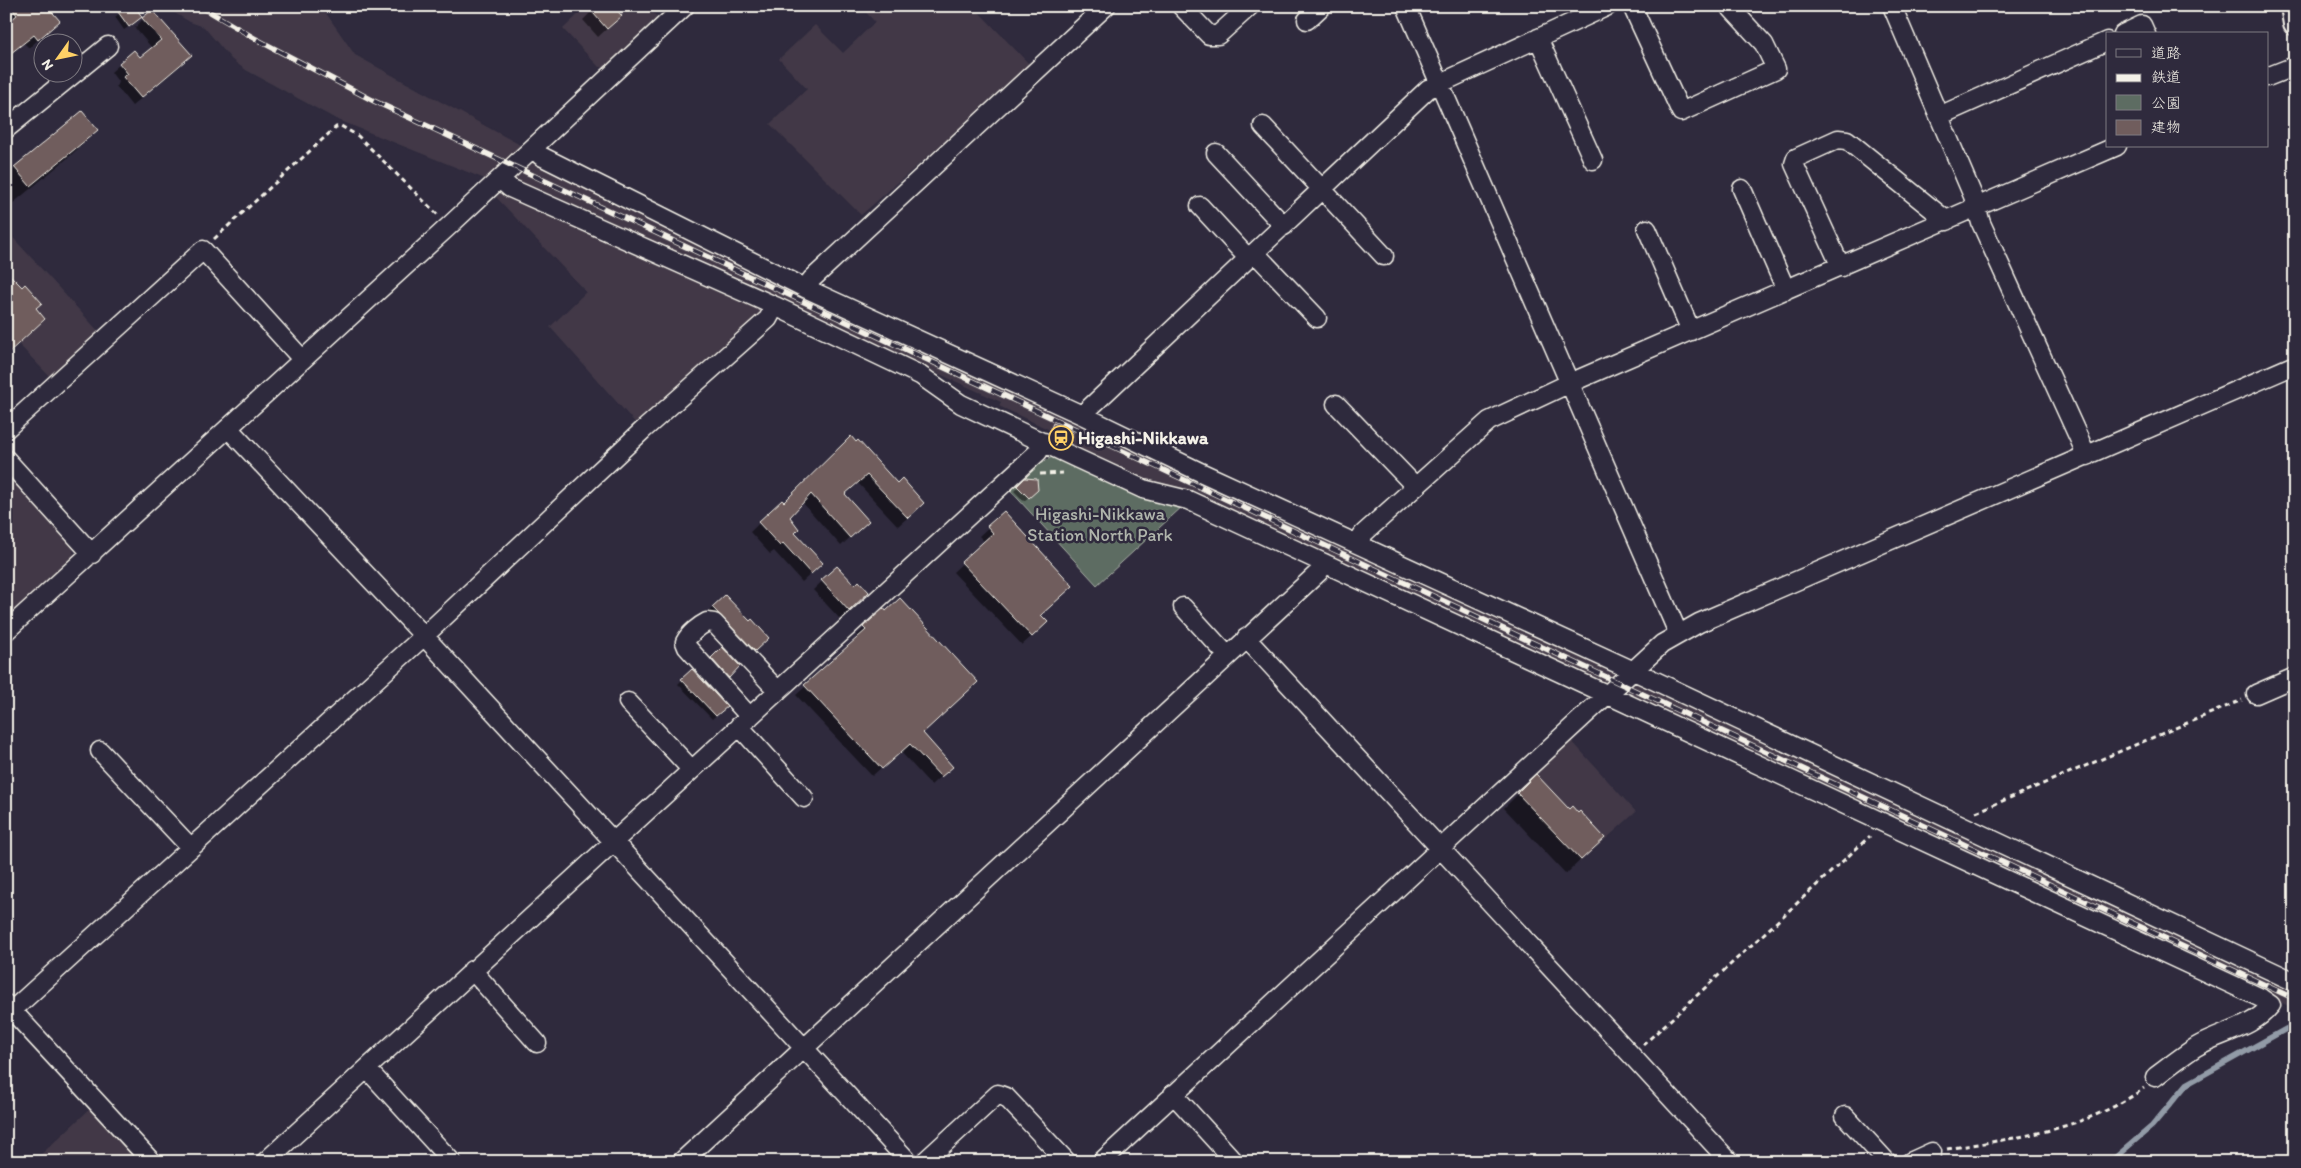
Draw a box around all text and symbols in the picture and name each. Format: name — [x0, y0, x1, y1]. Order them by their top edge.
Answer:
north arrow — [32, 32, 82, 82]
legend — [2106, 32, 2268, 148]
text: 道路 — [2151, 44, 2181, 62]
text: N — [38, 56, 57, 73]
text: 鉄道 — [2151, 68, 2181, 86]
text: 公園 — [2151, 94, 2181, 112]
text: 建物 — [2151, 118, 2181, 136]
station icon: Higashi-Nikkawa — [1048, 425, 1074, 451]
place label: Higashi-Nikkawa — [1078, 427, 1209, 449]
park label: Higashi-Nikkawa Station North Park — [1027, 503, 1173, 546]

